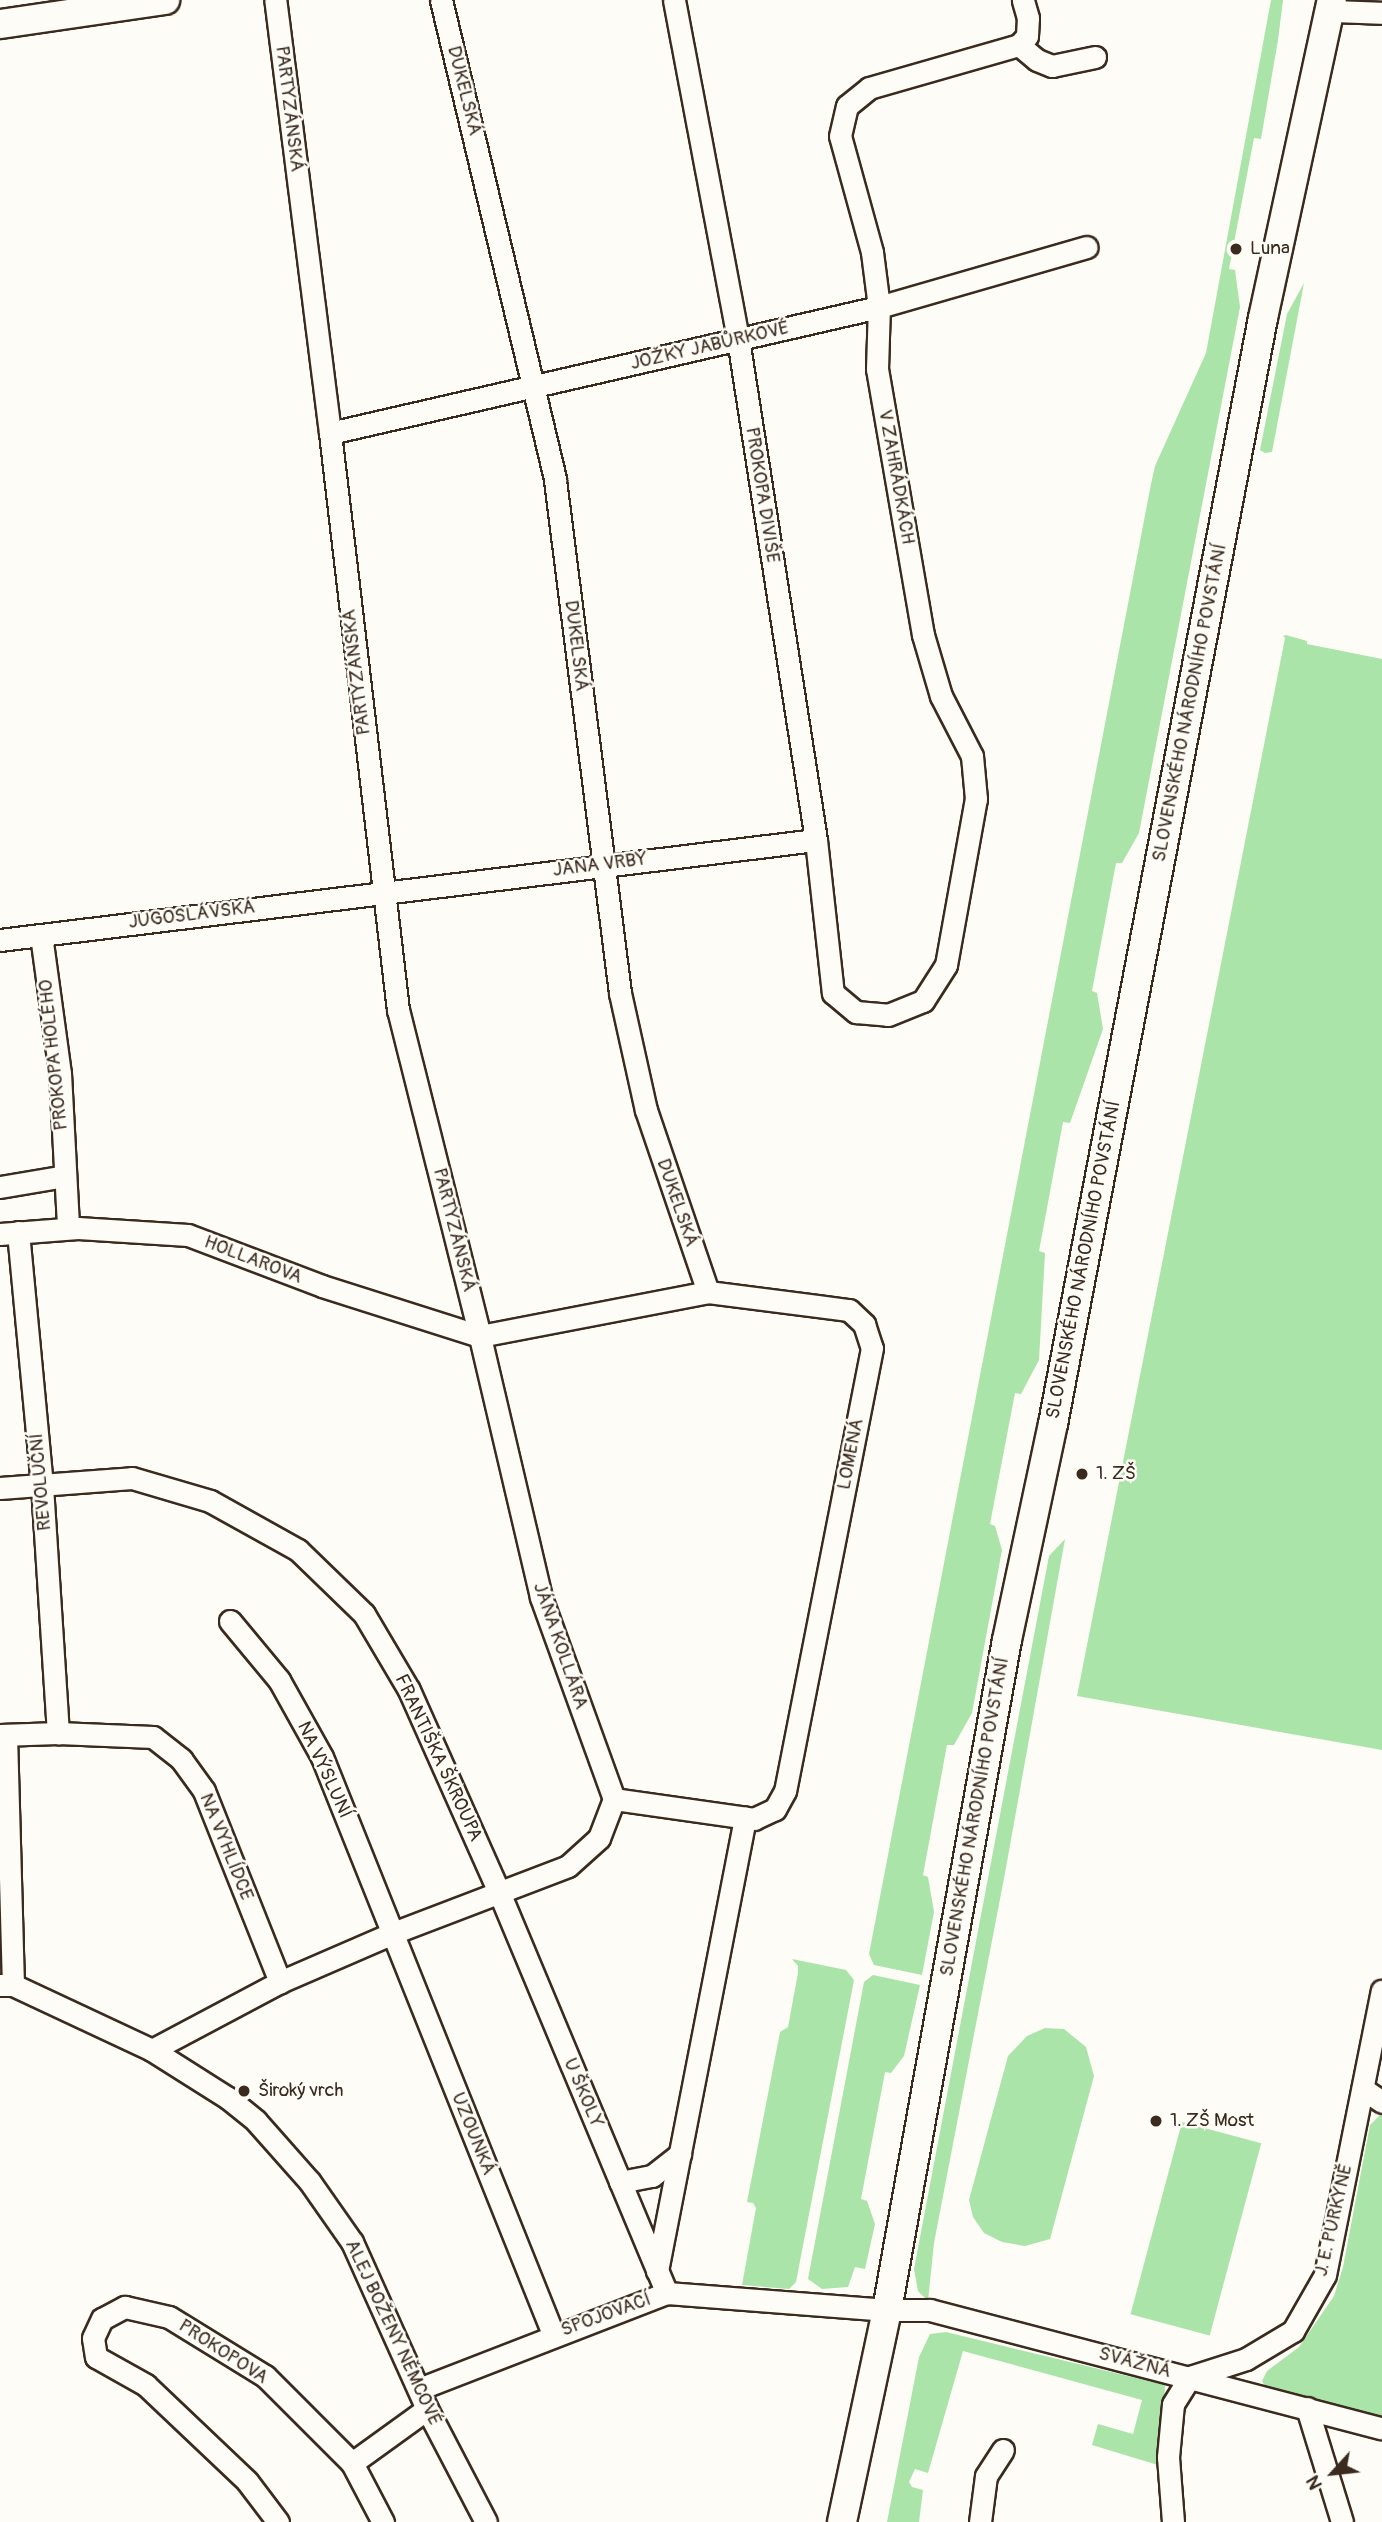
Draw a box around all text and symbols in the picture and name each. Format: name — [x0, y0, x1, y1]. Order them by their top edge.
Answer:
street label: DUKELSKÁ — [442, 44, 486, 138]
street label: PARTYZÁNSKÁ — [270, 45, 308, 173]
place label: Luna — [1250, 238, 1290, 260]
marker: Luna — [1228, 241, 1244, 257]
street label: JOŽKY JABŮRKOVÉ — [628, 317, 792, 375]
street label: V ZAHRÁDKÁCH — [873, 408, 919, 546]
street label: PROKOPA DIVIŠE — [740, 426, 784, 564]
street label: SLOVENSKÉHO NÁRODNÍHO POVSTÁNÍ — [1148, 542, 1232, 864]
street label: DUKELSKÁ — [559, 599, 593, 693]
street label: PARTYZÁNSKÁ — [338, 608, 376, 736]
street label: JANA VRBY — [552, 848, 648, 882]
street label: JUGOSLÁVSKÁ — [127, 896, 257, 934]
street label: PROKOPA HOLÉHO — [35, 978, 73, 1132]
street label: SLOVENSKÉHO NÁRODNÍHO POVSTÁNÍ — [1042, 1099, 1126, 1421]
street label: DUKELSKÁ — [651, 1156, 703, 1250]
street label: PARTYZÁNSKÁ — [428, 1166, 480, 1294]
street label: HOLLAROVA — [201, 1231, 305, 1289]
street label: LOMENÁ — [833, 1416, 869, 1492]
street label: REVOLUČNÍ — [25, 1432, 57, 1532]
place label: 1. ZŠ — [1096, 1463, 1136, 1485]
marker: 1. ZŠ — [1074, 1466, 1090, 1482]
street label: JÁNA KOLLÁRA — [528, 1580, 592, 1712]
street label: SLOVENSKÉHO NÁRODNÍHO POVSTÁNÍ — [936, 1656, 1014, 1978]
street label: FRANTIŠKA ŠKROUPA — [389, 1671, 487, 1845]
street label: NA VÝSLUNÍ — [292, 1718, 356, 1822]
street label: NA VYHLÍDCE — [194, 1790, 258, 1904]
street label: U ŠKOLY — [558, 2055, 608, 2131]
place label: Široký vrch — [258, 2080, 343, 2102]
marker: Široký vrch — [236, 2083, 252, 2099]
street label: UZOUNKÁ — [446, 2089, 500, 2179]
place label: 1. ZŠ Most — [1170, 2110, 1254, 2132]
marker: 1. ZŠ Most — [1148, 2113, 1164, 2129]
street label: J. E. PURKYNĚ — [1310, 2162, 1358, 2278]
street label: ALEJ BOŽENY NĚMCOVÉ — [340, 2236, 446, 2430]
street label: SPOJOVACÍ — [558, 2288, 654, 2342]
street label: PROKOPOVA — [174, 2315, 272, 2389]
street label: SVÁŽNÁ — [1096, 2342, 1174, 2384]
north arrow — [1298, 2438, 1368, 2508]
text: N — [1301, 2471, 1328, 2494]

